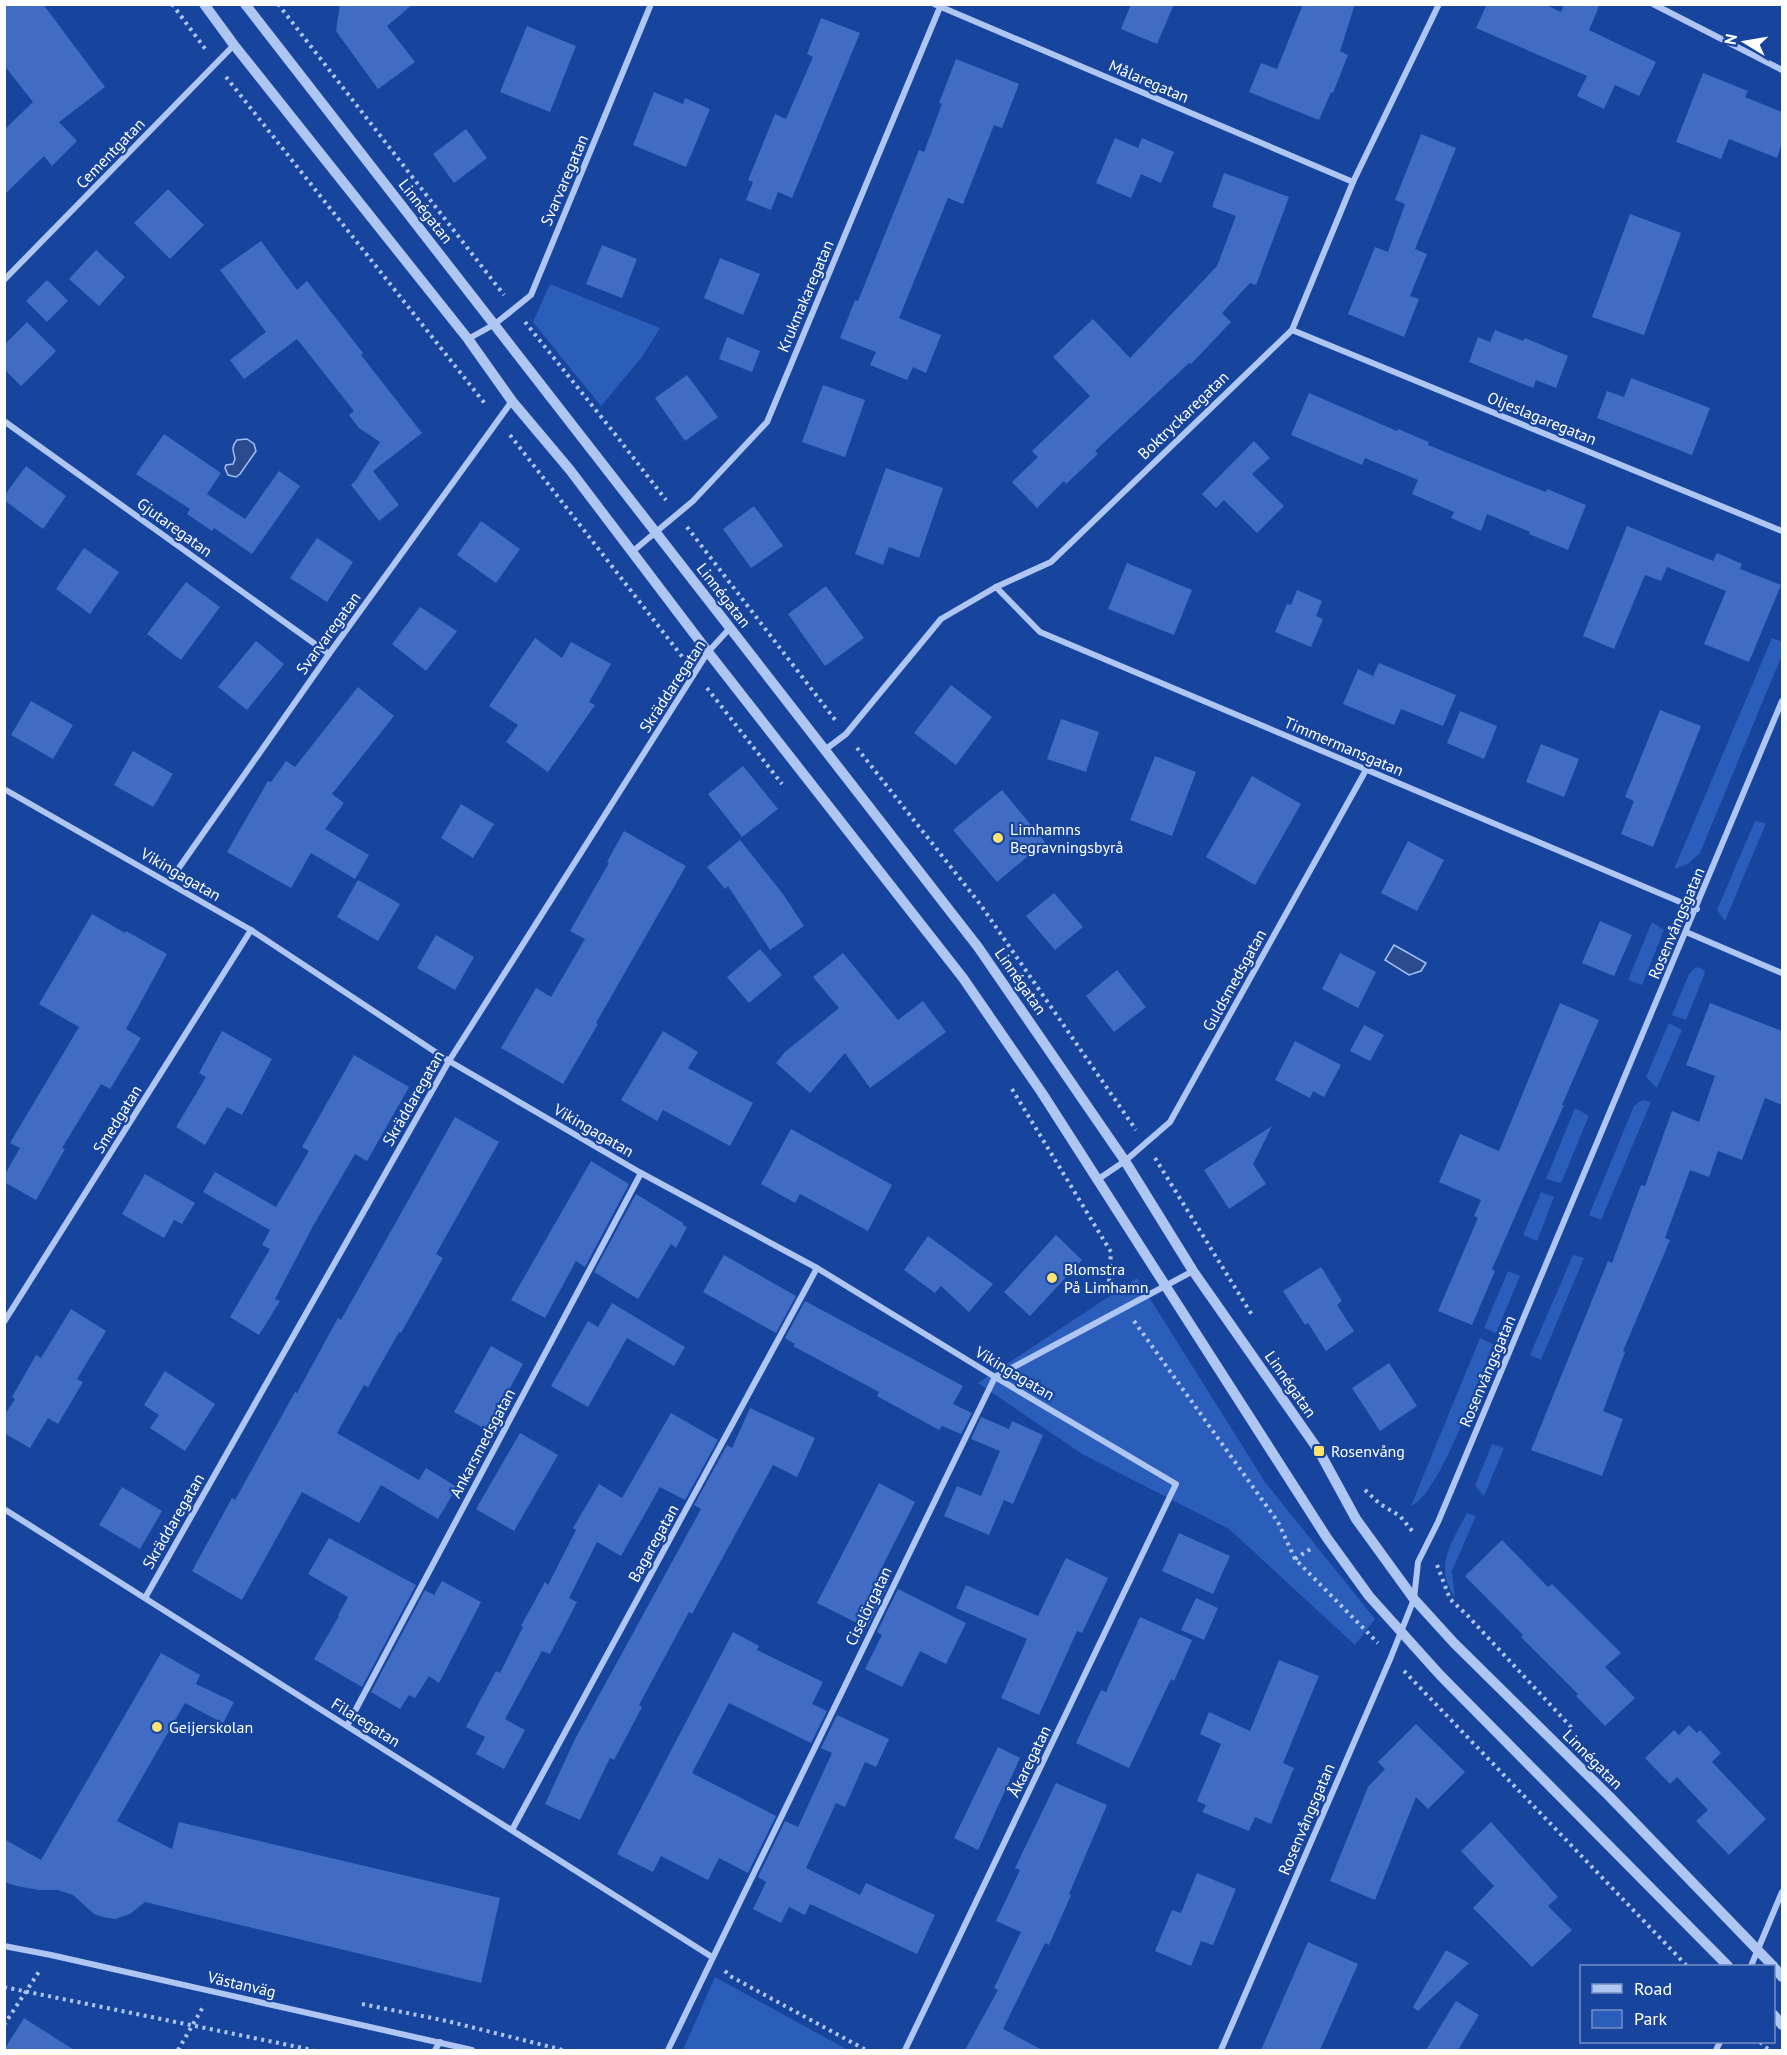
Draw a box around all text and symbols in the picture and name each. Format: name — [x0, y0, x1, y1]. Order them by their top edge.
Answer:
north arrow — [1715, 12, 1775, 72]
text: N — [1719, 32, 1741, 46]
street label: Målaregatan — [1106, 55, 1192, 107]
street label: Cementgatan — [71, 114, 149, 192]
street label: Svarvaregatan — [536, 131, 592, 229]
street label: Linnégatan — [395, 175, 457, 247]
street label: Krukmakaregatan — [772, 237, 838, 355]
street label: Boktryckaregatan — [1133, 367, 1233, 463]
street label: Oljeslagaregatan — [1485, 387, 1599, 449]
street label: Gjutaregatan — [133, 493, 217, 561]
street label: Linnégatan — [693, 559, 755, 631]
street label: Svarvaregatan — [291, 588, 365, 678]
street label: Skräddaregatan — [635, 636, 709, 736]
street label: Timmermansgatan — [1281, 712, 1407, 780]
place label: Limhamns Begravningsbyrå — [1010, 819, 1123, 857]
marker: Limhamns Begravningsbyrå — [991, 831, 1005, 845]
street label: Vikingagatan — [136, 843, 225, 905]
street label: Rosenvångsgatan — [1643, 864, 1709, 982]
street label: Guldsmedsgatan — [1198, 925, 1270, 1035]
street label: Linnégatan — [991, 944, 1051, 1018]
street label: Skräddaregatan — [378, 1047, 448, 1149]
street label: Smedgatan — [88, 1081, 146, 1157]
street label: Vikingagatan — [549, 1099, 638, 1161]
place label: Blomstra På Limhamn — [1064, 1259, 1149, 1297]
marker: Blomstra På Limhamn — [1045, 1271, 1059, 1285]
street label: Rosenvångsgatan — [1454, 1312, 1520, 1430]
street label: Vikingagatan — [971, 1341, 1058, 1405]
street label: Linnégatan — [1261, 1347, 1321, 1421]
street label: Ankarsmedsgatan — [445, 1385, 519, 1501]
place label: Rosenvång — [1331, 1441, 1405, 1461]
marker: Rosenvång — [1312, 1444, 1326, 1458]
street label: Skräddaregatan — [138, 1470, 208, 1572]
street label: Bagaregatan — [623, 1501, 683, 1585]
street label: Ciselörgatan — [840, 1563, 896, 1649]
street label: Filaregatan — [328, 1693, 404, 1751]
place label: Geijerskolan — [169, 1717, 253, 1737]
marker: Geijerskolan — [150, 1720, 164, 1734]
street label: Åkaregatan — [1003, 1722, 1055, 1800]
street label: Linnégatan — [1559, 1725, 1627, 1793]
street label: Rosenvångsgatan — [1273, 1760, 1339, 1878]
legend — [1580, 1965, 1775, 2043]
street label: Västanväg — [205, 1966, 278, 2002]
text: Road — [1634, 1977, 1672, 2000]
text: Park — [1634, 2007, 1667, 2030]

